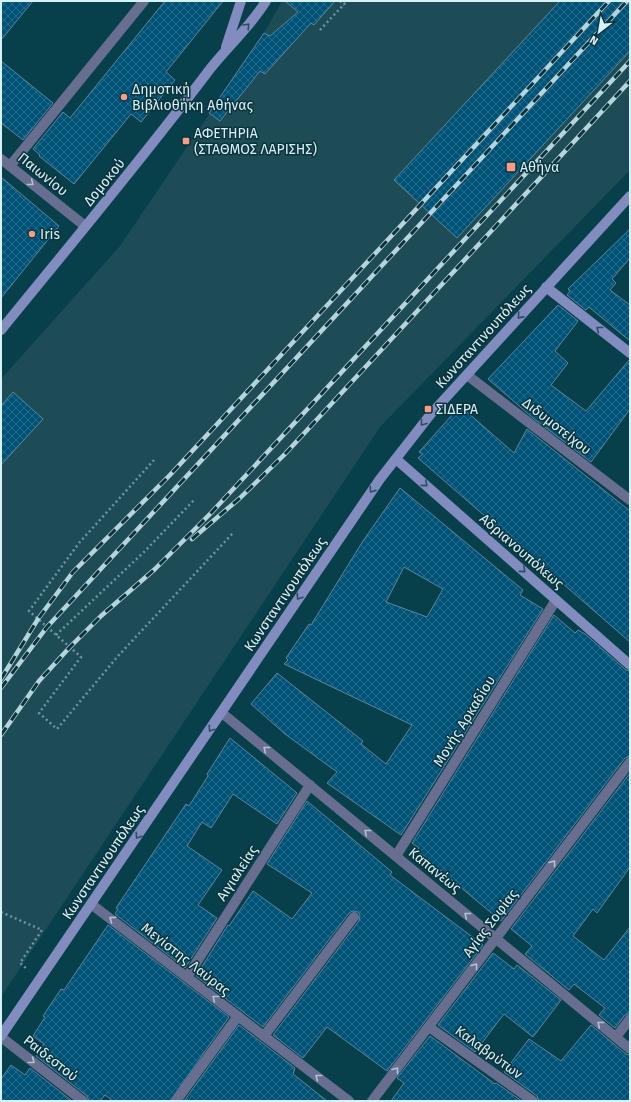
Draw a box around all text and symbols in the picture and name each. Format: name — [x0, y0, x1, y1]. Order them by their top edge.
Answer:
north arrow — [579, 12, 619, 52]
one-way arrow — [242, 23, 250, 31]
text: N — [588, 33, 601, 48]
place label: Δημοτική Βιβλιοθήκη Αθήνας — [132, 81, 253, 114]
marker: Δημοτική Βιβλιοθήκη Αθήνας — [119, 92, 129, 102]
place label: ΑΦΕΤΗΡΙΑ (ΣΤΑΘΜΟΣ ΛΑΡΙΣΗΣ) — [194, 125, 317, 158]
marker: ΑΦΕΤΗΡΙΑ (ΣΤΑΘΜΟΣ ΛΑΡΙΣΗΣ) — [181, 136, 191, 146]
street label: Παιωνίου — [14, 149, 71, 200]
street label: Δομοκού — [80, 155, 129, 210]
place label: Αθήνα — [520, 159, 559, 176]
marker: Αθήνα — [505, 161, 517, 173]
one-way arrow — [27, 178, 34, 185]
place label: Iris — [40, 226, 60, 243]
marker: Iris — [27, 229, 37, 239]
street label: Κωνσταντινουπόλεως — [432, 280, 535, 392]
one-way arrow — [518, 312, 525, 319]
one-way arrow — [597, 326, 604, 333]
street label: Διδυμοτείχου — [519, 394, 595, 459]
place label: ΣΙΔΕΡΑ — [436, 401, 478, 418]
marker: ΣΙΔΕΡΑ — [423, 404, 433, 414]
one-way arrow — [421, 419, 428, 426]
one-way arrow — [420, 480, 428, 487]
one-way arrow — [369, 486, 377, 493]
street label: Αδριανουπόλεως — [476, 510, 568, 593]
street label: Κωνσταντινουπόλεως — [241, 533, 330, 655]
one-way arrow — [518, 566, 525, 573]
one-way arrow — [297, 593, 304, 600]
street label: Μονής Αρκαδίου — [430, 673, 499, 770]
one-way arrow — [209, 724, 216, 731]
one-way arrow — [264, 747, 271, 754]
street label: Κωνσταντινουπόλεως — [59, 801, 148, 923]
one-way arrow — [364, 830, 371, 837]
one-way arrow — [135, 832, 143, 839]
street label: Αιγιαλείας — [213, 842, 262, 904]
street label: Καπανέως — [405, 844, 465, 897]
one-way arrow — [549, 860, 556, 867]
street label: Αγίας Σοφίας — [459, 886, 522, 961]
one-way arrow — [464, 912, 472, 919]
one-way arrow — [109, 917, 116, 924]
street label: Μεγίστης Λαύρας — [138, 919, 234, 1000]
one-way arrow — [470, 964, 477, 971]
one-way arrow — [212, 996, 219, 1003]
one-way arrow — [597, 1021, 604, 1028]
street label: Καλαβρύτων — [452, 1022, 526, 1083]
street label: Ραιδεστού — [20, 1032, 81, 1085]
one-way arrow — [27, 1056, 34, 1063]
one-way arrow — [391, 1067, 399, 1074]
one-way arrow — [315, 1075, 322, 1082]

